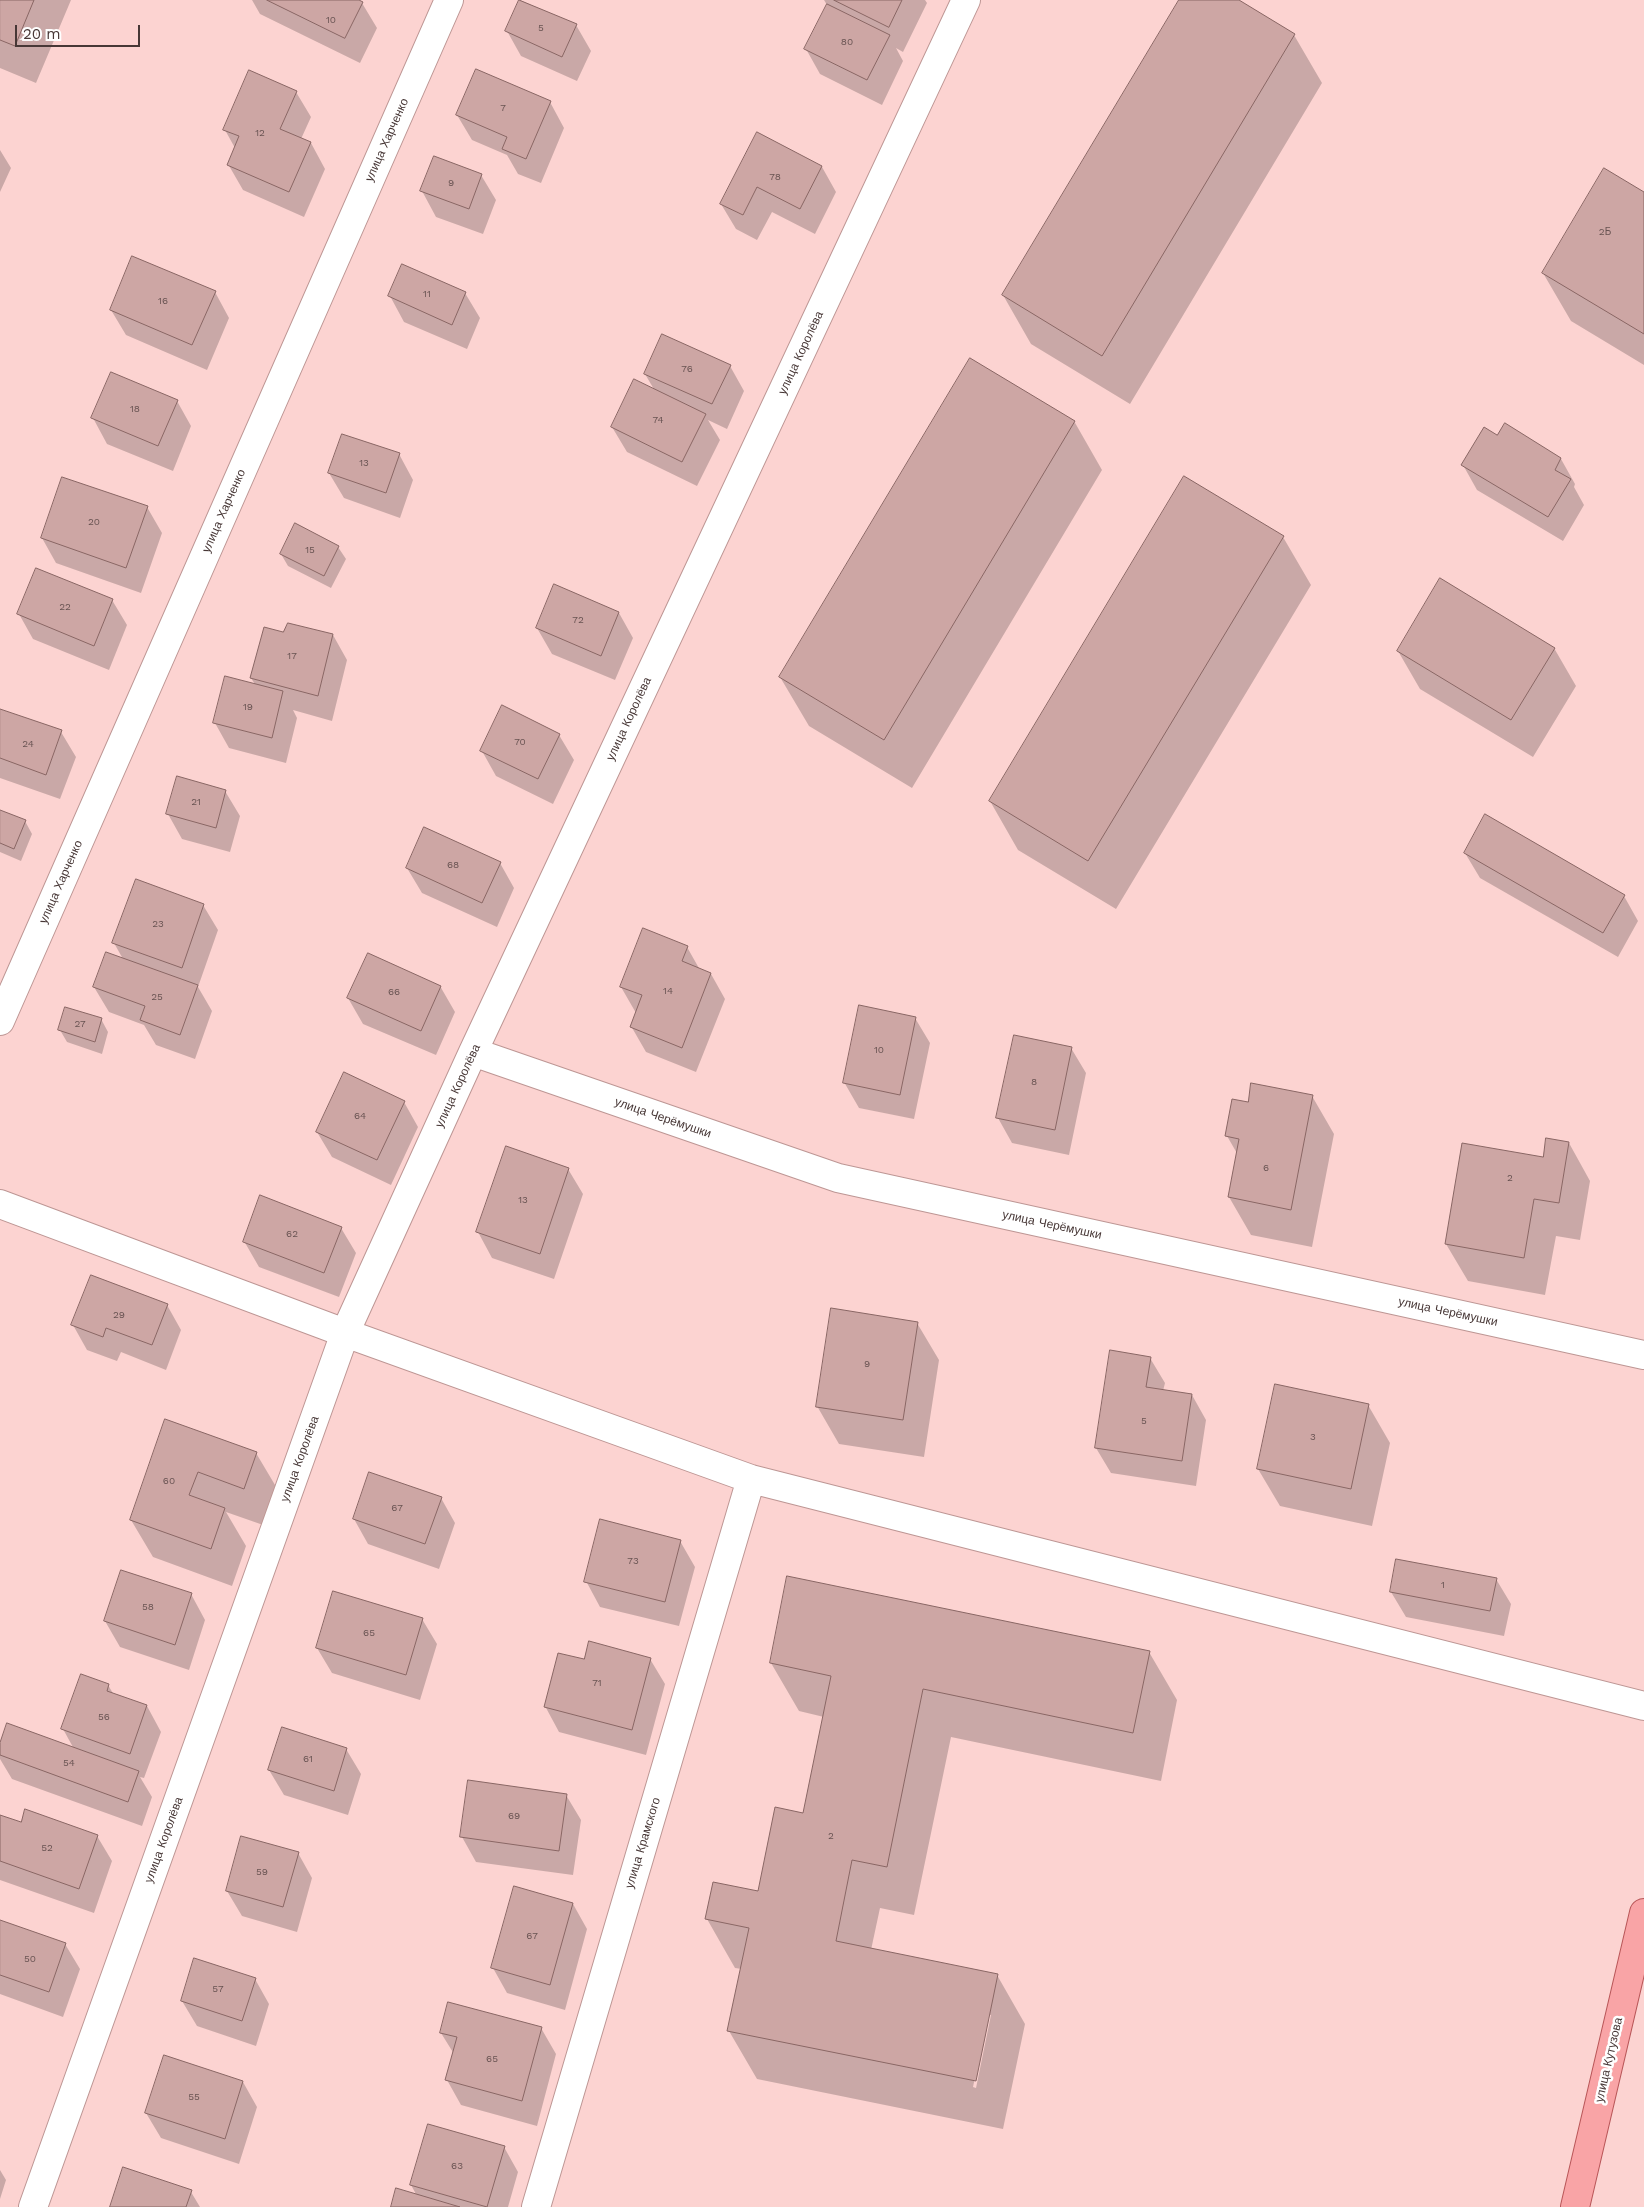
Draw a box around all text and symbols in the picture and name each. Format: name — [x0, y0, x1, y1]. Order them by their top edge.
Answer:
house number: 10 — [326, 14, 336, 26]
scale bar — [18, 15, 142, 47]
house number: 5 — [538, 22, 544, 34]
text: 20 m — [23, 25, 61, 43]
house number: 80 — [841, 36, 853, 48]
street label: улица Харченко — [362, 96, 412, 184]
house number: 7 — [500, 102, 506, 114]
house number: 12 — [255, 127, 265, 139]
house number: 78 — [769, 171, 781, 183]
house number: 9 — [448, 177, 454, 189]
house number: 2Б — [1599, 226, 1611, 238]
house number: 11 — [423, 288, 431, 300]
house number: 16 — [158, 295, 168, 307]
street label: улица Королёва — [775, 309, 827, 397]
house number: 76 — [681, 363, 693, 375]
house number: 18 — [130, 403, 140, 415]
house number: 74 — [652, 414, 664, 426]
house number: 13 — [359, 457, 369, 469]
street label: улица Харченко — [199, 467, 249, 555]
house number: 20 — [88, 516, 100, 528]
house number: 15 — [305, 544, 315, 556]
house number: 22 — [59, 601, 71, 613]
house number: 72 — [572, 614, 584, 626]
house number: 17 — [287, 650, 297, 662]
street label: улица Королёва — [603, 675, 655, 763]
house number: 19 — [243, 701, 253, 713]
house number: 70 — [514, 736, 526, 748]
house number: 24 — [22, 738, 34, 750]
house number: 21 — [191, 796, 201, 808]
street label: улица Харченко — [36, 838, 86, 926]
house number: 68 — [447, 859, 459, 871]
house number: 23 — [152, 918, 164, 930]
house number: 14 — [663, 985, 673, 997]
house number: 66 — [388, 986, 400, 998]
house number: 25 — [151, 991, 163, 1003]
house number: 27 — [74, 1018, 86, 1030]
street label: улица Королёва — [432, 1042, 484, 1130]
house number: 10 — [874, 1044, 884, 1056]
house number: 8 — [1031, 1076, 1037, 1088]
street label: улица Черёмушки — [613, 1095, 713, 1141]
house number: 64 — [354, 1110, 366, 1122]
house number: 6 — [1263, 1162, 1269, 1174]
house number: 2 — [1507, 1172, 1513, 1184]
house number: 13 — [518, 1194, 528, 1206]
street label: улица Черёмушки — [1001, 1207, 1103, 1243]
house number: 62 — [286, 1228, 298, 1240]
street label: улица Черёмушки — [1397, 1294, 1499, 1330]
house number: 29 — [113, 1309, 125, 1321]
house number: 9 — [864, 1358, 870, 1370]
street label: улица Королёва — [278, 1414, 322, 1504]
house number: 5 — [1141, 1415, 1147, 1427]
house number: 3 — [1310, 1431, 1316, 1443]
house number: 60 — [163, 1475, 175, 1487]
house number: 67 — [391, 1502, 403, 1514]
house number: 73 — [627, 1555, 639, 1567]
house number: 1 — [1441, 1579, 1445, 1591]
house number: 58 — [142, 1601, 154, 1613]
house number: 65 — [363, 1627, 375, 1639]
house number: 71 — [592, 1677, 602, 1689]
house number: 56 — [98, 1711, 110, 1723]
house number: 61 — [303, 1753, 313, 1765]
house number: 54 — [63, 1757, 75, 1769]
street label: улица Королёва — [142, 1795, 186, 1885]
street label: улица Крамского — [622, 1796, 664, 1890]
house number: 69 — [508, 1810, 520, 1822]
house number: 2 — [828, 1830, 834, 1842]
house number: 52 — [41, 1842, 53, 1854]
house number: 59 — [256, 1866, 268, 1878]
house number: 67 — [526, 1930, 538, 1942]
house number: 50 — [24, 1953, 36, 1965]
house number: 57 — [212, 1983, 224, 1995]
street label: улица Кутузова — [1592, 2016, 1626, 2104]
house number: 65 — [486, 2053, 498, 2065]
house number: 55 — [188, 2091, 200, 2103]
house number: 63 — [451, 2160, 463, 2172]

